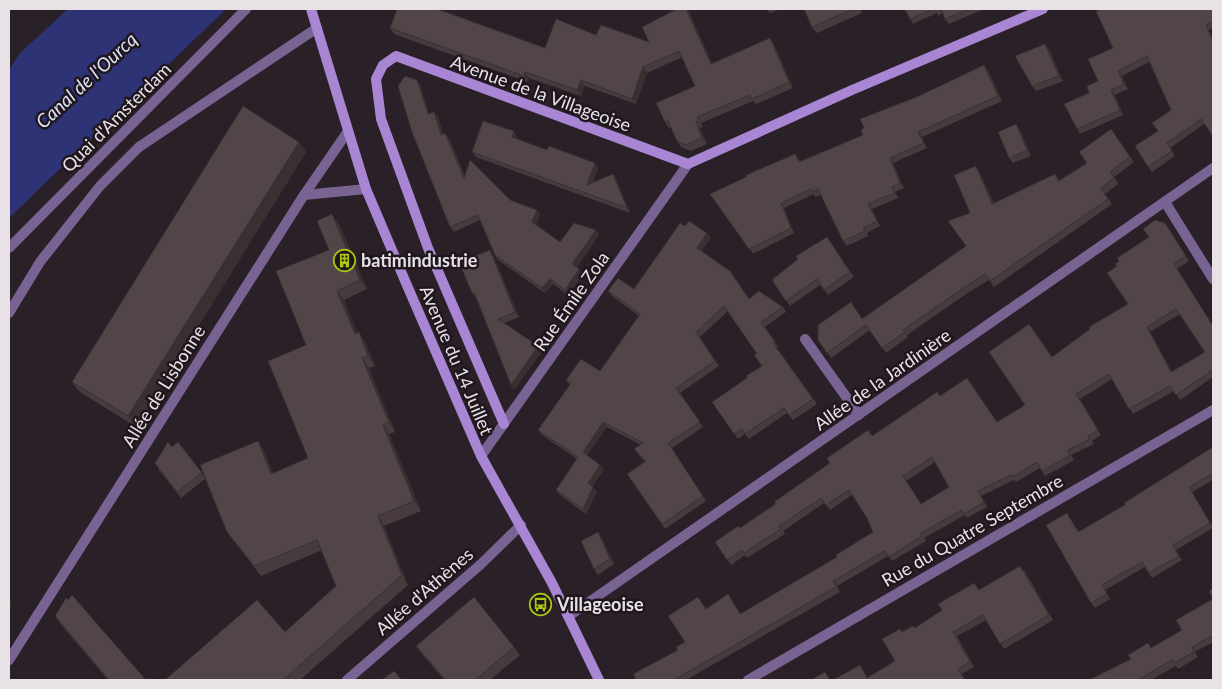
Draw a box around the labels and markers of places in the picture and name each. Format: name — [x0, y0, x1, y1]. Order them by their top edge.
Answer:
building icon: batimindustrie — [333, 248, 357, 272]
place label: batimindustrie — [361, 249, 478, 271]
bus stop icon: Villageoise — [529, 592, 553, 616]
place label: Villageoise — [556, 593, 644, 615]

